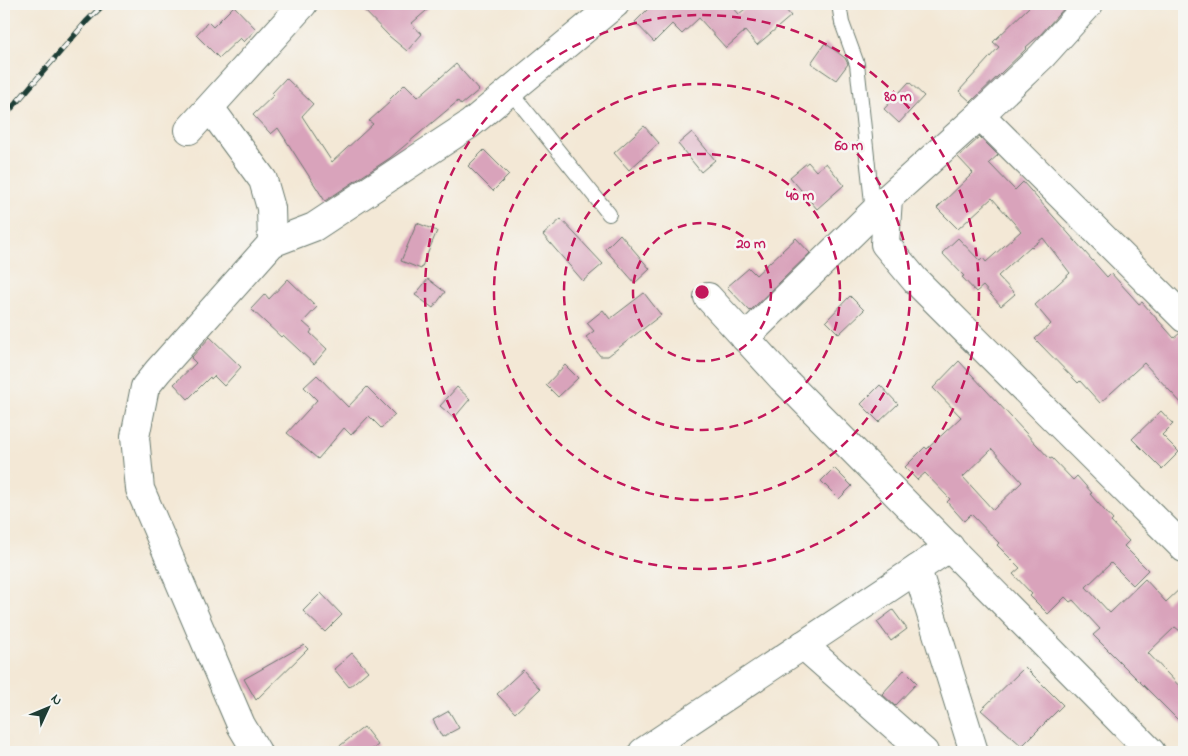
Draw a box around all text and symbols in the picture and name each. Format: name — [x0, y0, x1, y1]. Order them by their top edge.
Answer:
text: 80 m — [883, 86, 912, 108]
text: 60 m — [834, 135, 864, 157]
text: 40 m — [785, 185, 814, 207]
text: 20 m — [735, 233, 766, 255]
centre of rings — [693, 283, 711, 301]
north arrow — [22, 684, 72, 734]
text: N — [45, 689, 67, 711]

